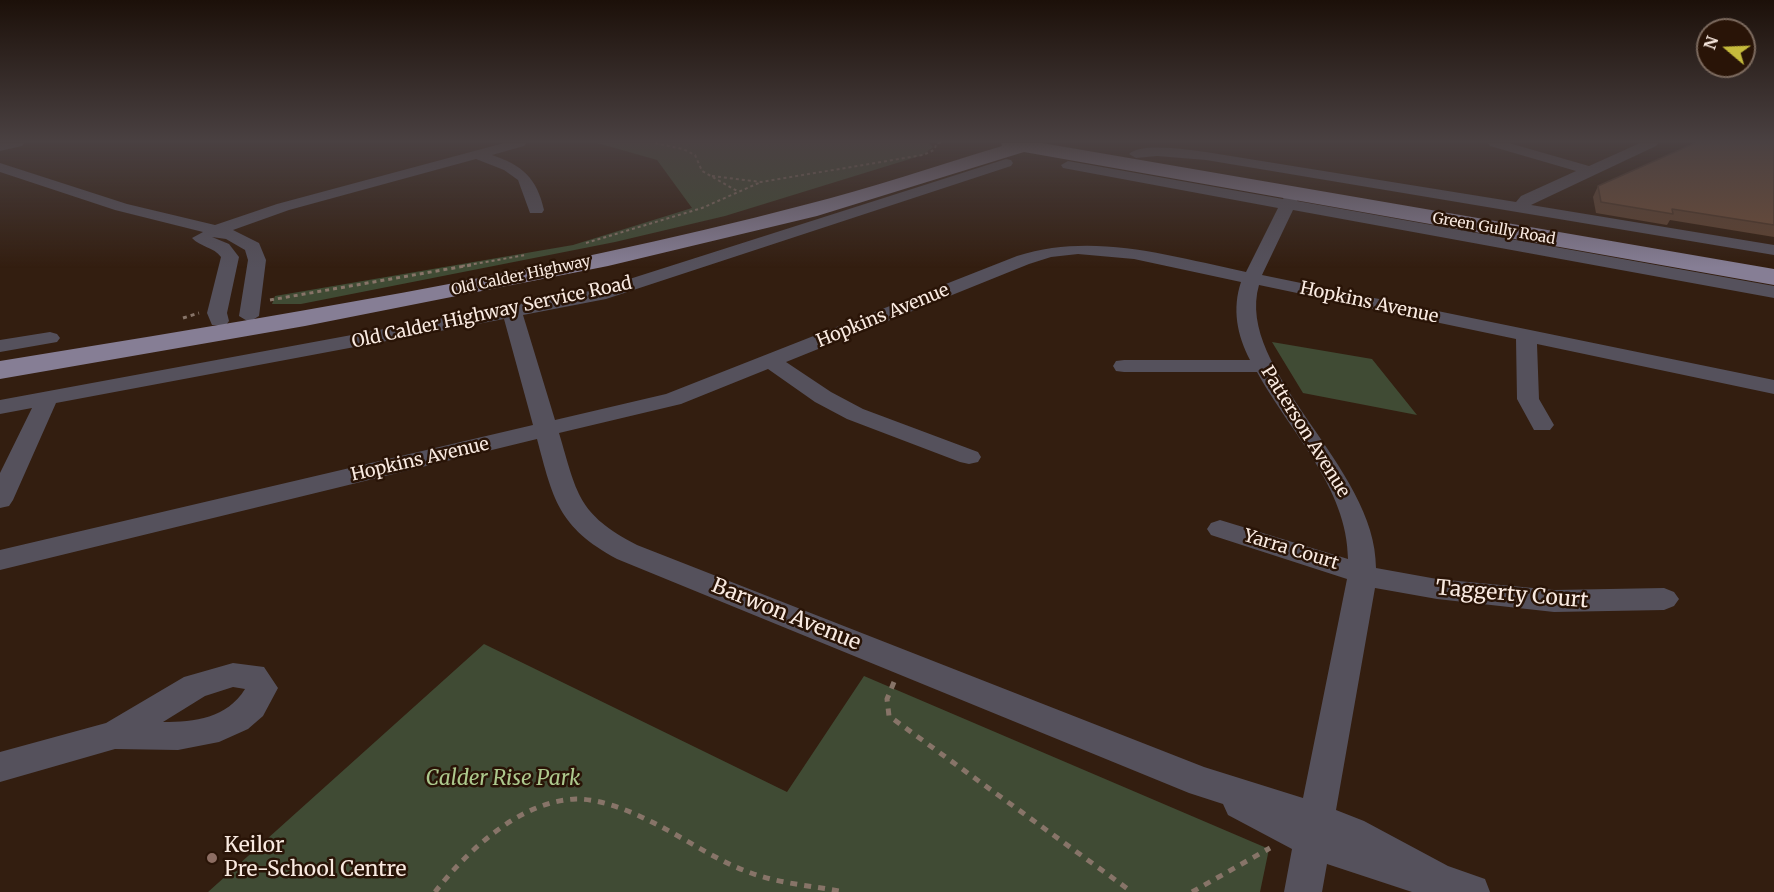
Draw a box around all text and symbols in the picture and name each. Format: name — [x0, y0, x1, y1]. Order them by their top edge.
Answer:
north arrow — [1696, 18, 1756, 78]
text: N — [1699, 34, 1722, 52]
street label: Green Gully Road — [1431, 209, 1557, 249]
street label: Old Calder Highway — [450, 252, 592, 300]
street label: Old Calder Highway Service Road — [350, 273, 634, 353]
street label: Hopkins Avenue — [1298, 278, 1440, 328]
street label: Hopkins Avenue — [814, 280, 952, 352]
street label: Patterson Avenue — [1256, 362, 1354, 502]
street label: Hopkins Avenue — [349, 434, 491, 486]
street label: Yarra Court — [1241, 525, 1341, 575]
street label: Barwon Avenue — [708, 574, 864, 656]
street label: Taggerty Court — [1435, 576, 1589, 614]
park label: Calder Rise Park — [426, 766, 580, 792]
place label: Keilor Pre-School Centre — [224, 833, 406, 883]
marker: Keilor Pre-School Centre — [205, 851, 219, 865]

